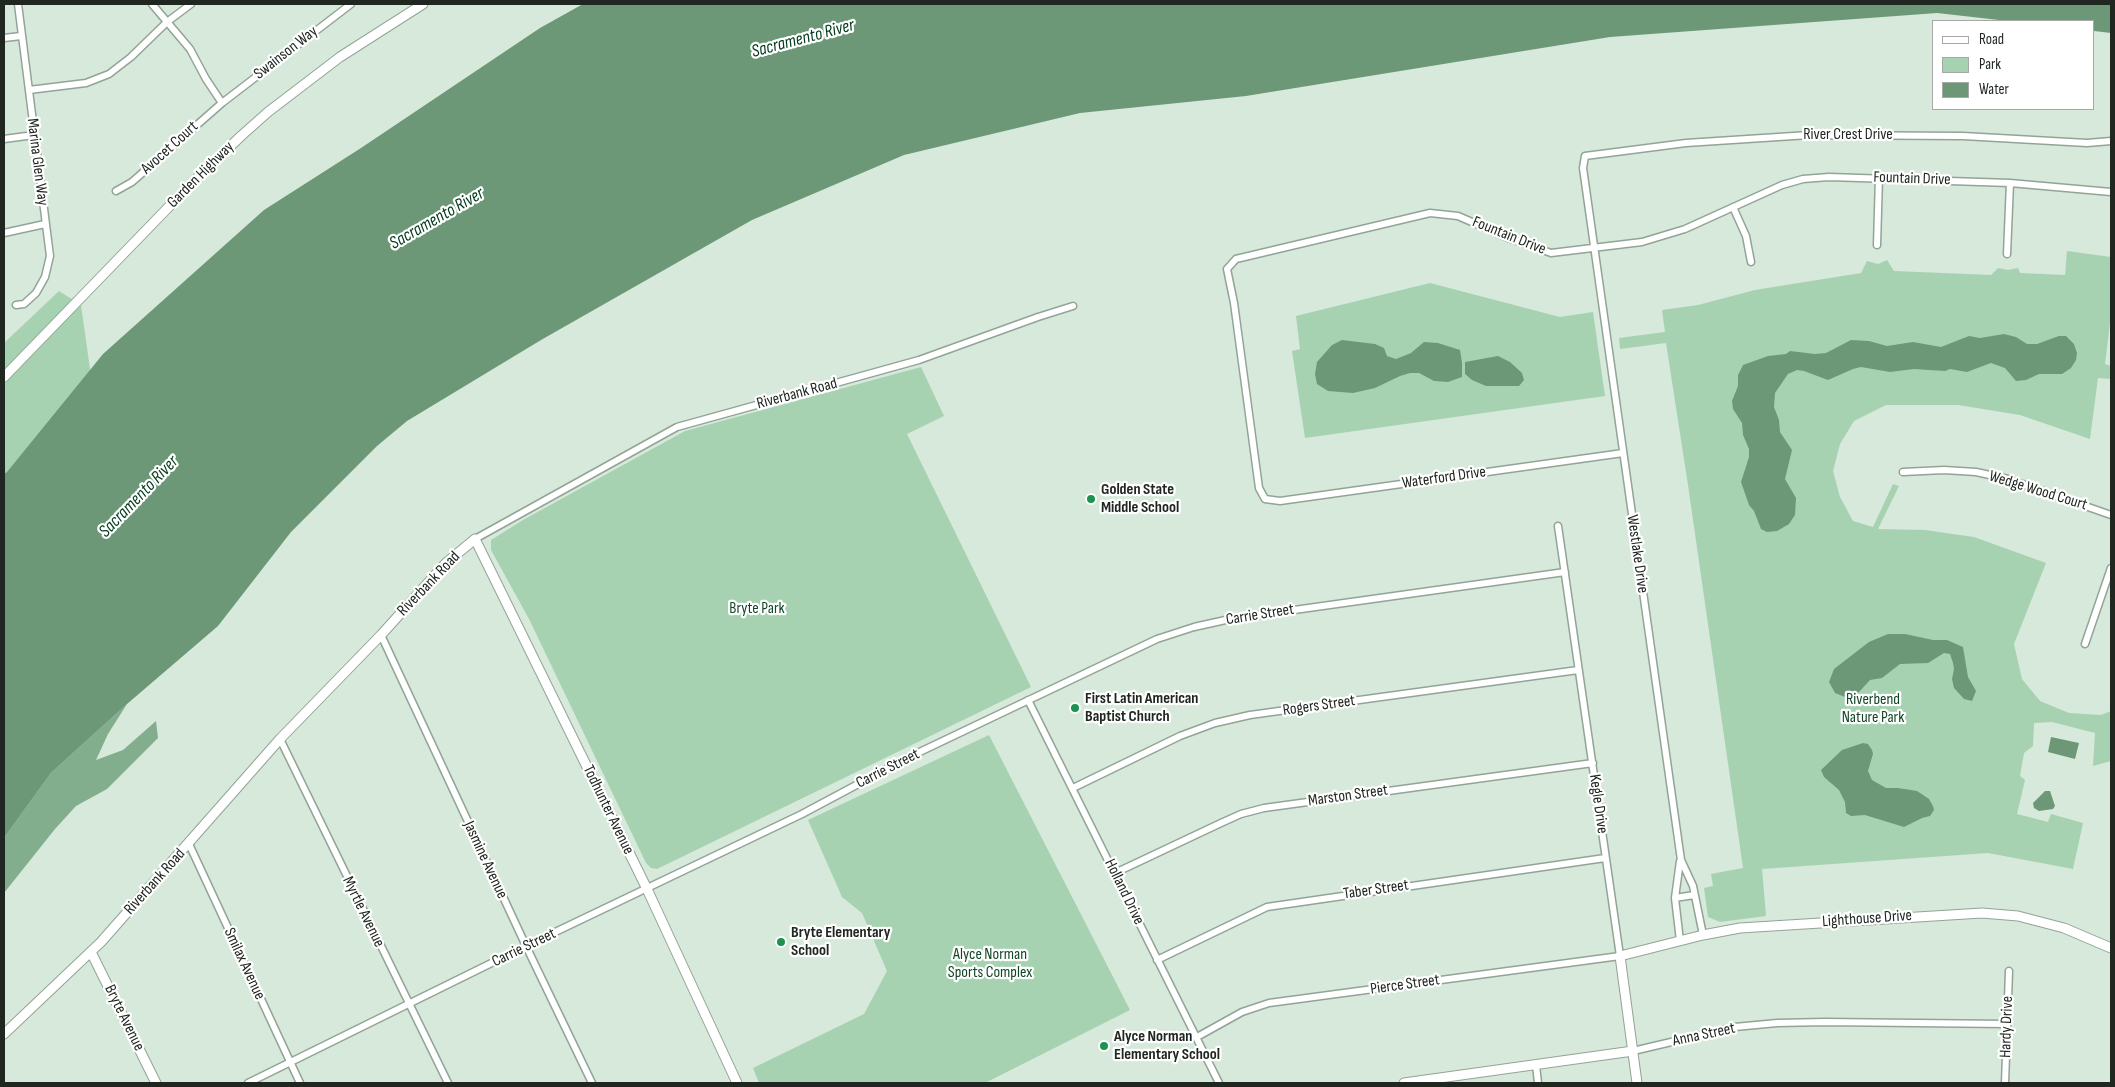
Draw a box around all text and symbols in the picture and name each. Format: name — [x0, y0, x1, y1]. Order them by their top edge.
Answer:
water label: Sacramento River — [749, 15, 857, 63]
legend — [1932, 20, 2095, 110]
street label: Swainson Way — [250, 22, 322, 84]
text: Road — [1979, 30, 2004, 49]
text: Park — [1979, 55, 2001, 74]
text: Water — [1979, 80, 2009, 99]
street label: Marina Glen Way — [22, 117, 52, 207]
street label: Avocet Court — [138, 117, 202, 179]
street label: River Crest Drive — [1803, 125, 1893, 145]
street label: Garden Highway — [164, 138, 238, 212]
street label: Fountain Drive — [1873, 168, 1951, 190]
water label: Sacramento River — [386, 183, 488, 255]
street label: Fountain Drive — [1470, 213, 1548, 259]
street label: Riverbank Road — [755, 374, 839, 414]
water label: Sacramento River — [95, 452, 183, 542]
street label: Waterford Drive — [1401, 463, 1487, 493]
street label: Wedge Wood Court — [1987, 467, 2089, 515]
place label: Golden State Middle School — [1101, 480, 1179, 518]
marker: Golden State Middle School — [1085, 493, 1097, 505]
street label: Westlake Drive — [1622, 513, 1652, 595]
street label: Riverbank Road — [393, 548, 465, 620]
park label: Bryte Park — [729, 599, 785, 619]
street label: Carrie Street — [1225, 600, 1295, 630]
place label: First Latin American Baptist Church — [1085, 689, 1198, 727]
park label: Riverbend Nature Park — [1842, 690, 1904, 728]
street label: Rogers Street — [1282, 691, 1356, 721]
marker: First Latin American Baptist Church — [1069, 702, 1081, 714]
street label: Carrie Street — [853, 745, 923, 793]
street label: Todhunter Avenue — [578, 762, 638, 858]
street label: Kegle Drive — [1584, 773, 1612, 835]
street label: Marston Street — [1307, 781, 1389, 811]
street label: Jasmine Avenue — [459, 818, 511, 902]
street label: Riverbank Road — [120, 845, 190, 919]
street label: Holland Drive — [1100, 856, 1148, 928]
street label: Myrtle Avenue — [338, 873, 388, 951]
street label: Taber Street — [1342, 876, 1410, 904]
street label: Lighthouse Drive — [1821, 906, 1913, 932]
place label: Bryte Elementary School — [791, 923, 890, 961]
street label: Carrie Street — [489, 924, 559, 972]
street label: Smilax Avenue — [219, 925, 269, 1003]
marker: Bryte Elementary School — [775, 936, 787, 948]
park label: Alyce Norman Sports Complex — [948, 945, 1032, 983]
street label: Pierce Street — [1369, 971, 1441, 999]
street label: Bryte Avenue — [100, 982, 148, 1054]
street label: Hardy Drive — [1996, 996, 2018, 1058]
street label: Anna Street — [1671, 1019, 1737, 1051]
place label: Alyce Norman Elementary School — [1114, 1027, 1220, 1065]
marker: Alyce Norman Elementary School — [1098, 1040, 1110, 1052]

